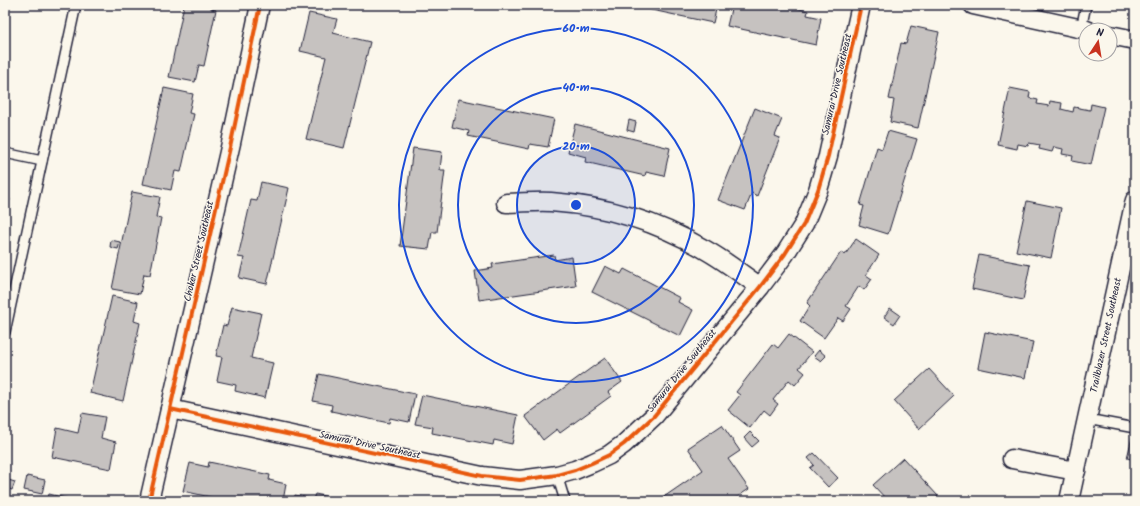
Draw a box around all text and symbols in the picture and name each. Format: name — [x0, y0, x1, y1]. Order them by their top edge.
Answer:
text: 60 m — [562, 19, 590, 38]
north arrow — [1078, 22, 1118, 62]
text: N — [1095, 24, 1105, 43]
street label: Samurai Drive Southeast — [818, 32, 856, 136]
text: 40 m — [562, 78, 590, 97]
text: 20 m — [562, 137, 590, 156]
centre of rings — [569, 198, 583, 212]
street label: Choker Street Southeast — [180, 199, 218, 303]
street label: Trailblazer Street Southeast — [1086, 276, 1126, 394]
street label: Samurai Drive Southeast — [643, 325, 721, 416]
street label: Samurai Drive Southeast — [318, 426, 422, 464]

